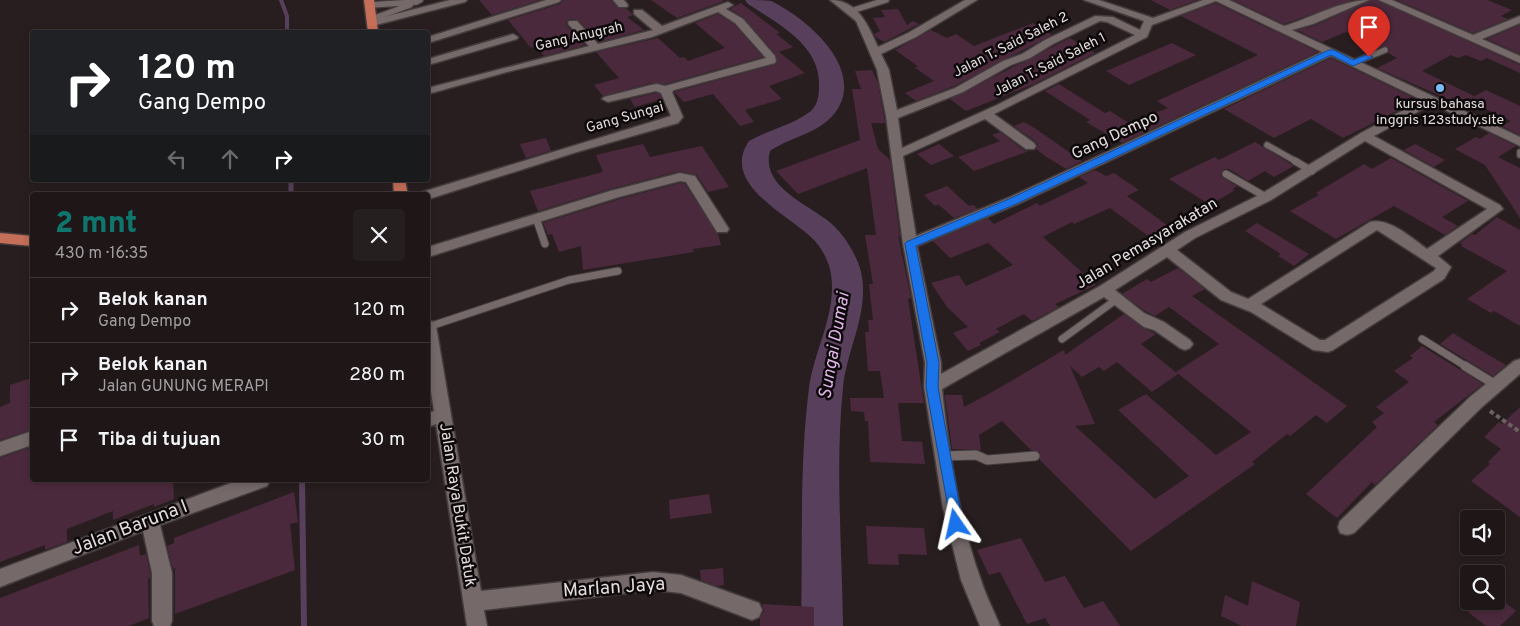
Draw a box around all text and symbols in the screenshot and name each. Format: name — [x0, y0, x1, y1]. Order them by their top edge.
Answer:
pin — [1348, 6, 1390, 57]
street label: Jalan T. Said Saleh 2 — [950, 9, 1072, 81]
icon: arrive — [1355, 13, 1383, 41]
street label: Gang Anugrah — [533, 19, 625, 55]
street label: Jalan T. Said Saleh 1 — [991, 29, 1109, 101]
text: 120 m — [138, 47, 236, 91]
icon: right — [55, 50, 120, 115]
marker: kursus bahasa inggris 123study.site — [1434, 82, 1446, 94]
text: Gang Dempo — [138, 90, 266, 117]
place label: kursus bahasa inggris 123study.site — [1376, 96, 1504, 129]
street label: Gang Sungai — [584, 99, 666, 137]
street label: Gang Dempo — [1069, 107, 1162, 165]
icon: left — [163, 145, 191, 173]
icon: ahead — [216, 145, 244, 173]
icon: right — [269, 145, 297, 173]
street label: Jalan Pemasyarakatan — [1073, 194, 1221, 294]
text: 2 mnt — [55, 206, 137, 243]
button: close — [353, 209, 405, 261]
text: 430 m · 16:35 — [55, 244, 148, 264]
text: Belok kanan — [98, 288, 208, 312]
water label: Sungai Dumai — [814, 289, 856, 401]
icon: right — [55, 296, 83, 324]
text: 120 m — [354, 298, 405, 322]
text: Gang Dempo — [98, 312, 191, 332]
text: Belok kanan — [98, 353, 208, 377]
icon: right — [55, 361, 83, 389]
text: 280 m — [349, 363, 405, 387]
text: Jalan GUNUNG MERAPI — [98, 377, 269, 397]
street label: Jalan Raya Bukit Datuk — [434, 422, 480, 588]
icon: arrive — [55, 426, 83, 454]
text: Tiba di tujuan — [98, 428, 221, 452]
text: 30 m — [361, 428, 405, 452]
street label: Jalan Baruna I — [69, 495, 191, 561]
position arrow — [929, 497, 981, 549]
map controls — [1460, 510, 1505, 610]
button: sound — [1460, 510, 1505, 555]
button: search — [1460, 565, 1505, 610]
street label: Marlan Jaya — [562, 572, 666, 604]

